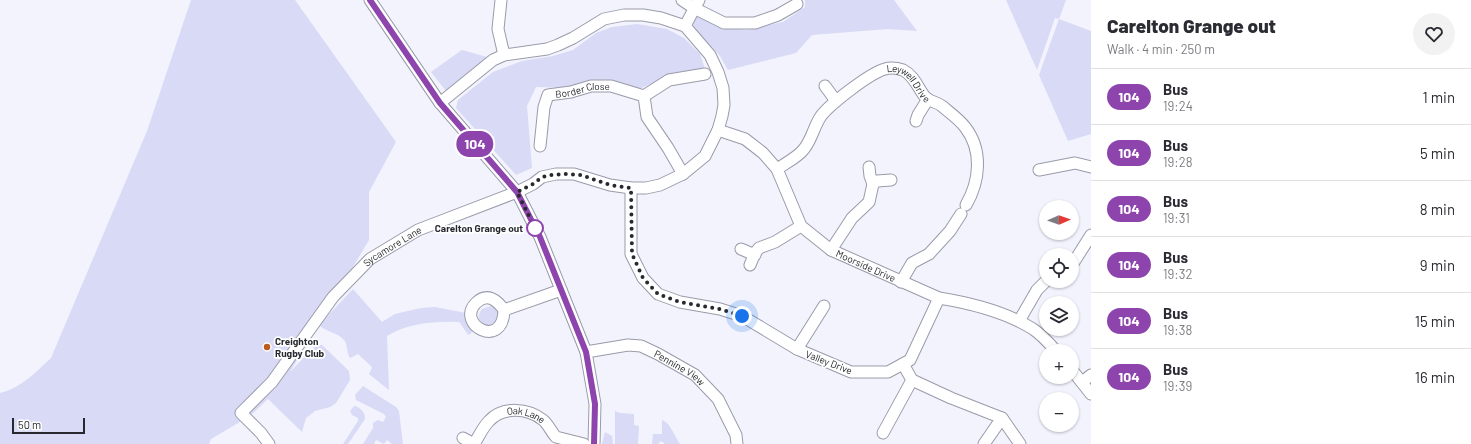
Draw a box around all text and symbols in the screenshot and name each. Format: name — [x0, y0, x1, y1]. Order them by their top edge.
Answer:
button: heart — [1413, 13, 1455, 55]
text: Carelton Grange out — [1107, 14, 1276, 37]
text: Walk · 4 min · 250 m — [1107, 41, 1215, 57]
street label: Leywell Drive — [886, 62, 932, 105]
street label: Border Close — [554, 80, 610, 100]
text: Bus — [1163, 80, 1188, 98]
text: 104 — [1118, 88, 1140, 105]
text: 1 min — [1422, 88, 1455, 106]
text: 19:24 — [1163, 98, 1193, 114]
line badge: 104 — [452, 131, 498, 157]
text: 104 — [464, 135, 486, 152]
text: Bus — [1163, 136, 1188, 154]
text: 104 — [1118, 144, 1140, 161]
text: 5 min — [1420, 144, 1455, 162]
text: 19:28 — [1163, 154, 1192, 170]
text: Bus — [1163, 192, 1188, 210]
north arrow — [1039, 200, 1079, 240]
map controls — [1039, 200, 1079, 432]
text: 104 — [1118, 200, 1140, 217]
text: 8 min — [1420, 200, 1455, 218]
text: 19:31 — [1163, 210, 1190, 226]
marker: Carelton Grange out — [526, 219, 544, 237]
place label: Carelton Grange out — [435, 222, 523, 234]
street label: Sycamore Lane — [360, 223, 423, 269]
street label: Moorside Drive — [834, 247, 898, 284]
button: locate — [1039, 248, 1079, 288]
text: Bus — [1163, 248, 1188, 266]
text: 104 — [1118, 256, 1140, 273]
text: 9 min — [1420, 256, 1455, 274]
text: 19:32 — [1163, 266, 1192, 282]
button: layers — [1039, 296, 1079, 336]
text: Bus — [1163, 304, 1188, 322]
your location — [732, 306, 752, 326]
text: 104 — [1118, 312, 1140, 329]
text: 15 min — [1415, 312, 1455, 330]
text: 19:38 — [1163, 322, 1192, 338]
place label: Creighton Rugby Club — [275, 335, 325, 359]
marker: Creighton Rugby Club — [262, 342, 272, 352]
button: + — [1039, 344, 1079, 384]
street label: Pennine View — [652, 347, 708, 388]
street label: Valley Drive — [804, 348, 854, 376]
text: Bus — [1163, 360, 1188, 378]
text: 104 — [1118, 368, 1140, 385]
text: 16 min — [1415, 368, 1455, 386]
text: 19:39 — [1163, 378, 1192, 394]
button: − — [1039, 392, 1079, 432]
street label: Oak Lane — [506, 404, 548, 426]
scale bar — [12, 416, 85, 435]
text: 50 m — [18, 418, 41, 431]

